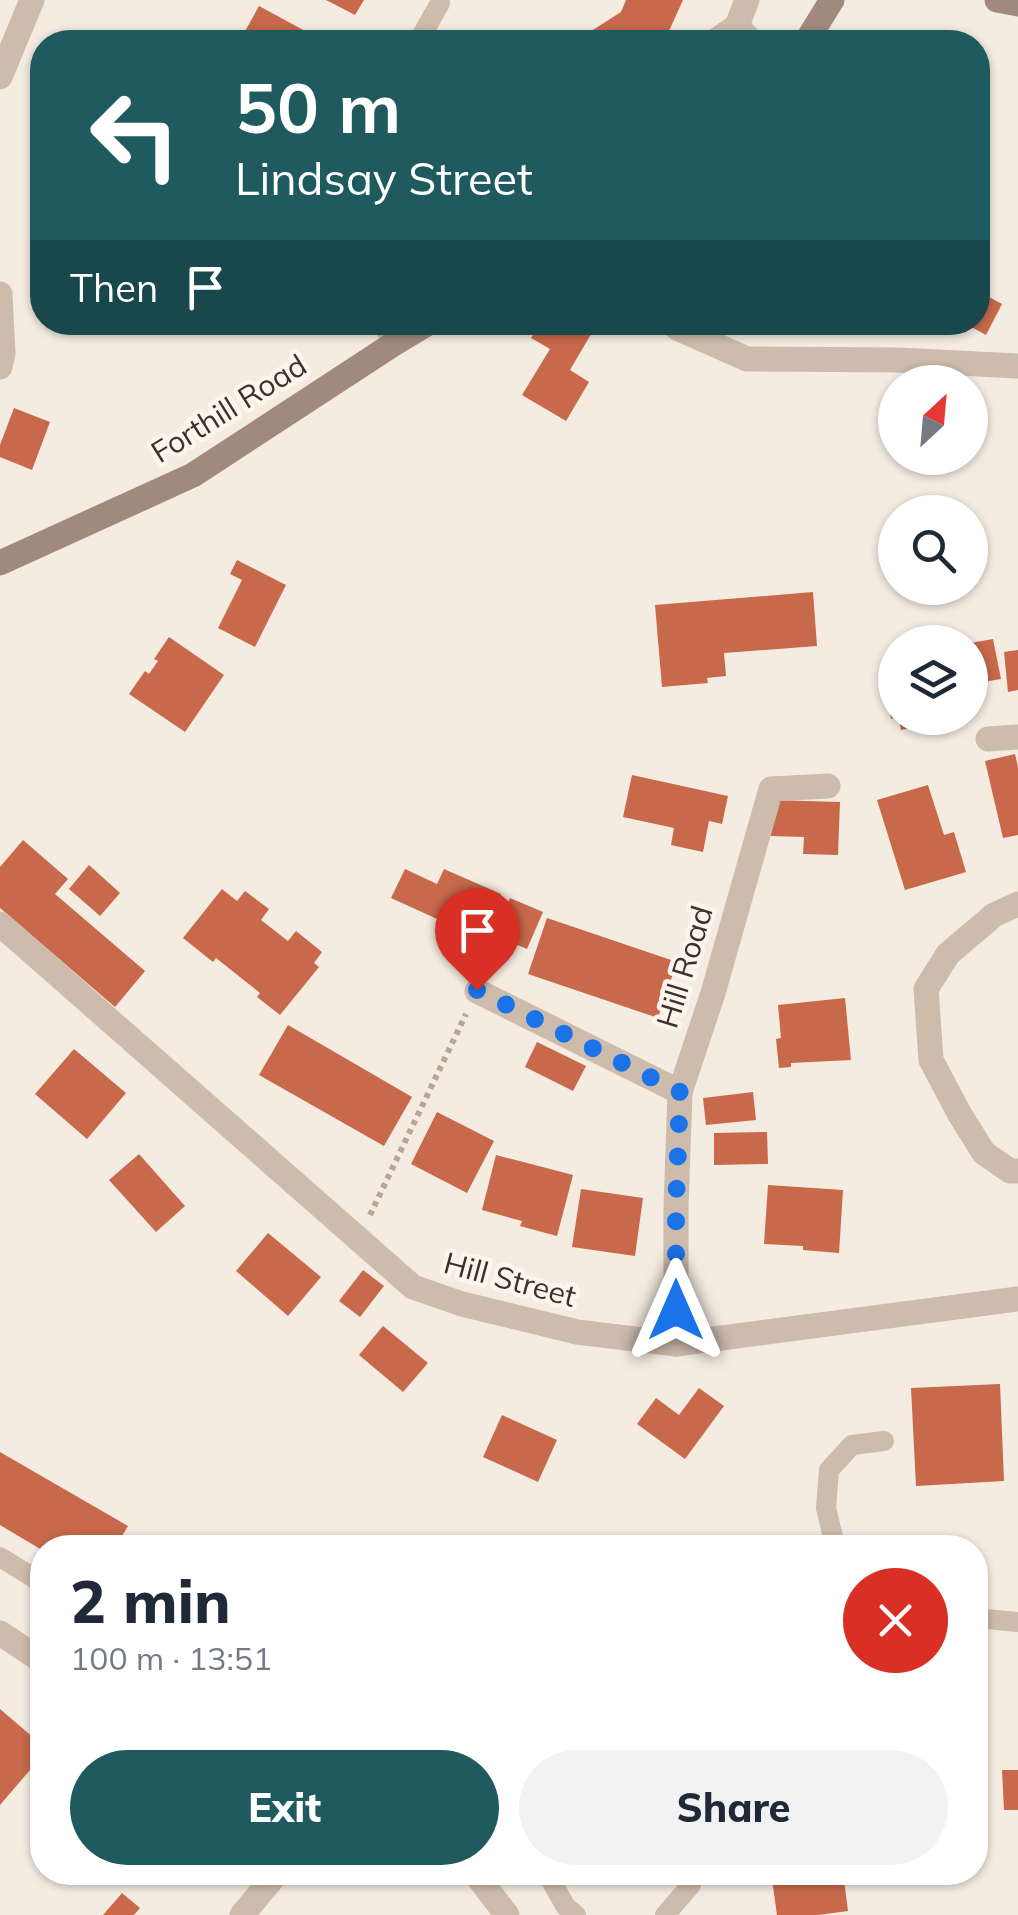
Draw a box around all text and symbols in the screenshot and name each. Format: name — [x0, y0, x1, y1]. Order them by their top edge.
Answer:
text: 50 m — [235, 63, 401, 151]
icon: left — [70, 70, 200, 200]
text: Lindsay Street — [235, 150, 533, 206]
icon: arrive — [178, 260, 233, 315]
text: Then — [70, 264, 158, 312]
street label: Forthill Road — [144, 345, 313, 471]
north arrow — [878, 365, 988, 475]
map controls — [878, 365, 988, 735]
button: search — [878, 495, 988, 605]
button: layers — [878, 625, 988, 735]
pin — [435, 888, 520, 991]
street label: Hill Road — [647, 901, 721, 1032]
icon: arrive — [450, 903, 505, 958]
street label: Hill Street — [440, 1243, 580, 1315]
position arrow — [624, 1258, 728, 1362]
text: 2 min — [70, 1563, 231, 1638]
button: close — [843, 1568, 948, 1673]
text: 100 m · 13:51 — [70, 1638, 272, 1678]
button: Exit — [70, 1750, 499, 1865]
button: Share — [519, 1750, 948, 1865]

